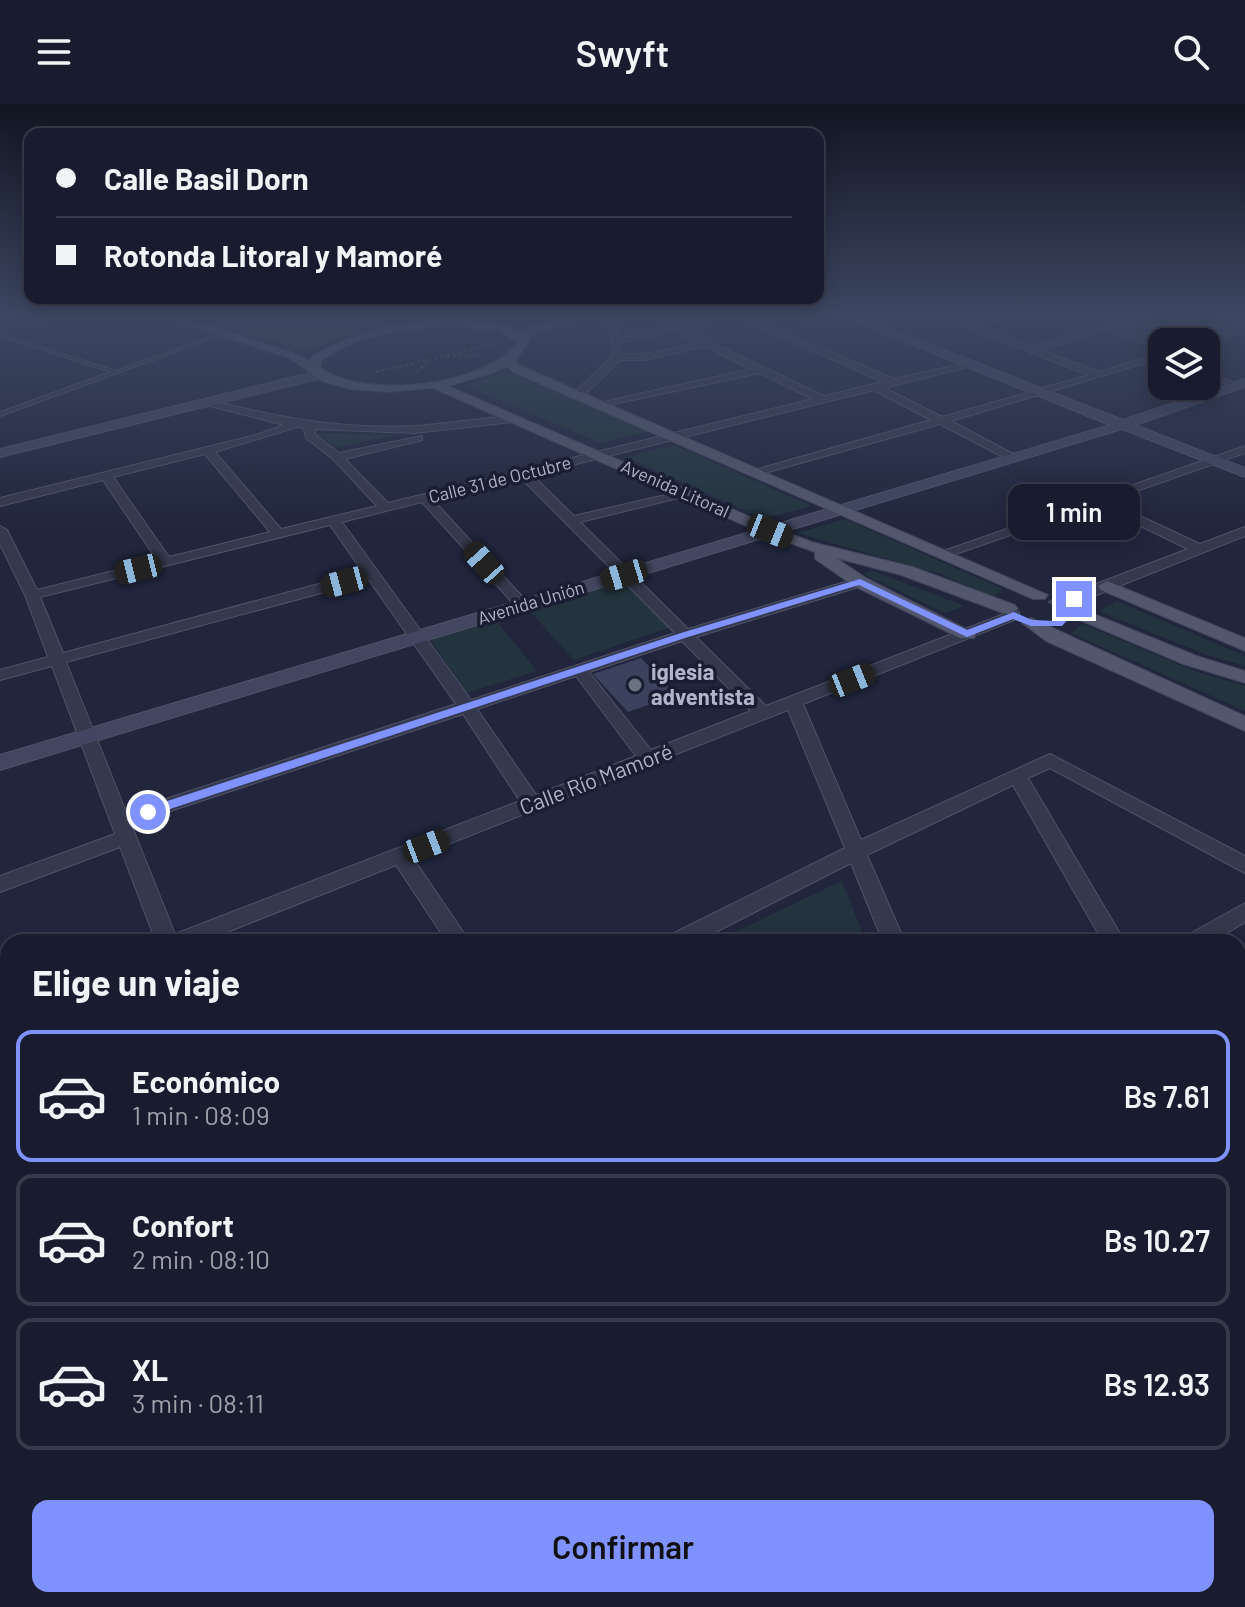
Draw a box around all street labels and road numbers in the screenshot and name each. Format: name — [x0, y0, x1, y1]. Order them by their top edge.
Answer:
street label: Calle 31 de Octubre — [426, 451, 573, 507]
street label: Avenida Litoral — [618, 454, 733, 522]
street label: Avenida Unión — [475, 575, 587, 629]
street label: Calle Río Mamoré — [515, 737, 676, 819]

